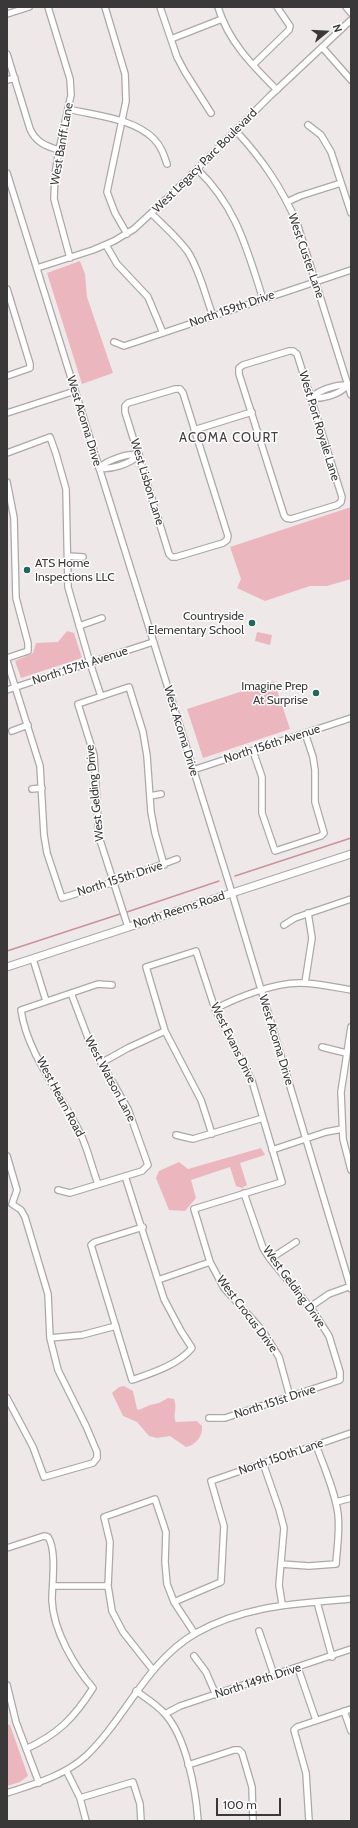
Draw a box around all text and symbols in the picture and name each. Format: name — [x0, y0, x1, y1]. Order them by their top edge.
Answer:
north arrow — [306, 12, 346, 52]
text: N — [330, 22, 345, 34]
street label: West Banff Lane — [48, 102, 76, 186]
street label: West Legacy Parc Boulevard — [150, 106, 260, 216]
street label: West Custer Lane — [285, 212, 327, 300]
street label: North 159th Drive — [187, 288, 277, 330]
street label: West Port Royale Lane — [295, 369, 343, 483]
street label: West Acoma Drive — [63, 374, 105, 468]
district label: ACOMA COURT — [179, 430, 279, 446]
street label: West Lisbon Lane — [127, 437, 167, 527]
place label: ATS Home Inspections LLC — [35, 556, 115, 584]
marker: ATS Home Inspections LLC — [22, 565, 32, 575]
place label: Countryside Elementary School — [148, 609, 244, 637]
marker: Countryside Elementary School — [247, 618, 257, 628]
street label: North 157th Avenue — [30, 644, 130, 688]
place label: Imagine Prep At Surprise — [241, 679, 308, 707]
street label: West Acoma Drive — [160, 684, 202, 778]
marker: Imagine Prep At Surprise — [311, 688, 321, 698]
street label: North 156th Avenue — [222, 722, 322, 766]
street label: West Gelding Drive — [83, 744, 107, 842]
street label: North 155th Drive — [75, 858, 165, 900]
street label: North Reems Road — [131, 888, 227, 932]
street label: West Acoma Drive — [255, 993, 297, 1087]
street label: West Evans Drive — [207, 1000, 259, 1086]
street label: West Watson Lane — [81, 1034, 139, 1124]
street label: West Hearn Road — [33, 1055, 87, 1139]
street label: West Gelding Drive — [260, 1243, 328, 1331]
street label: West Crocus Drive — [213, 1273, 281, 1355]
street label: North 151st Drive — [232, 1382, 318, 1422]
street label: North 150th Lane — [237, 1436, 325, 1478]
street label: North 149th Drive — [213, 1660, 303, 1702]
scale bar — [218, 1790, 283, 1816]
text: 100 m — [223, 1797, 257, 1812]

